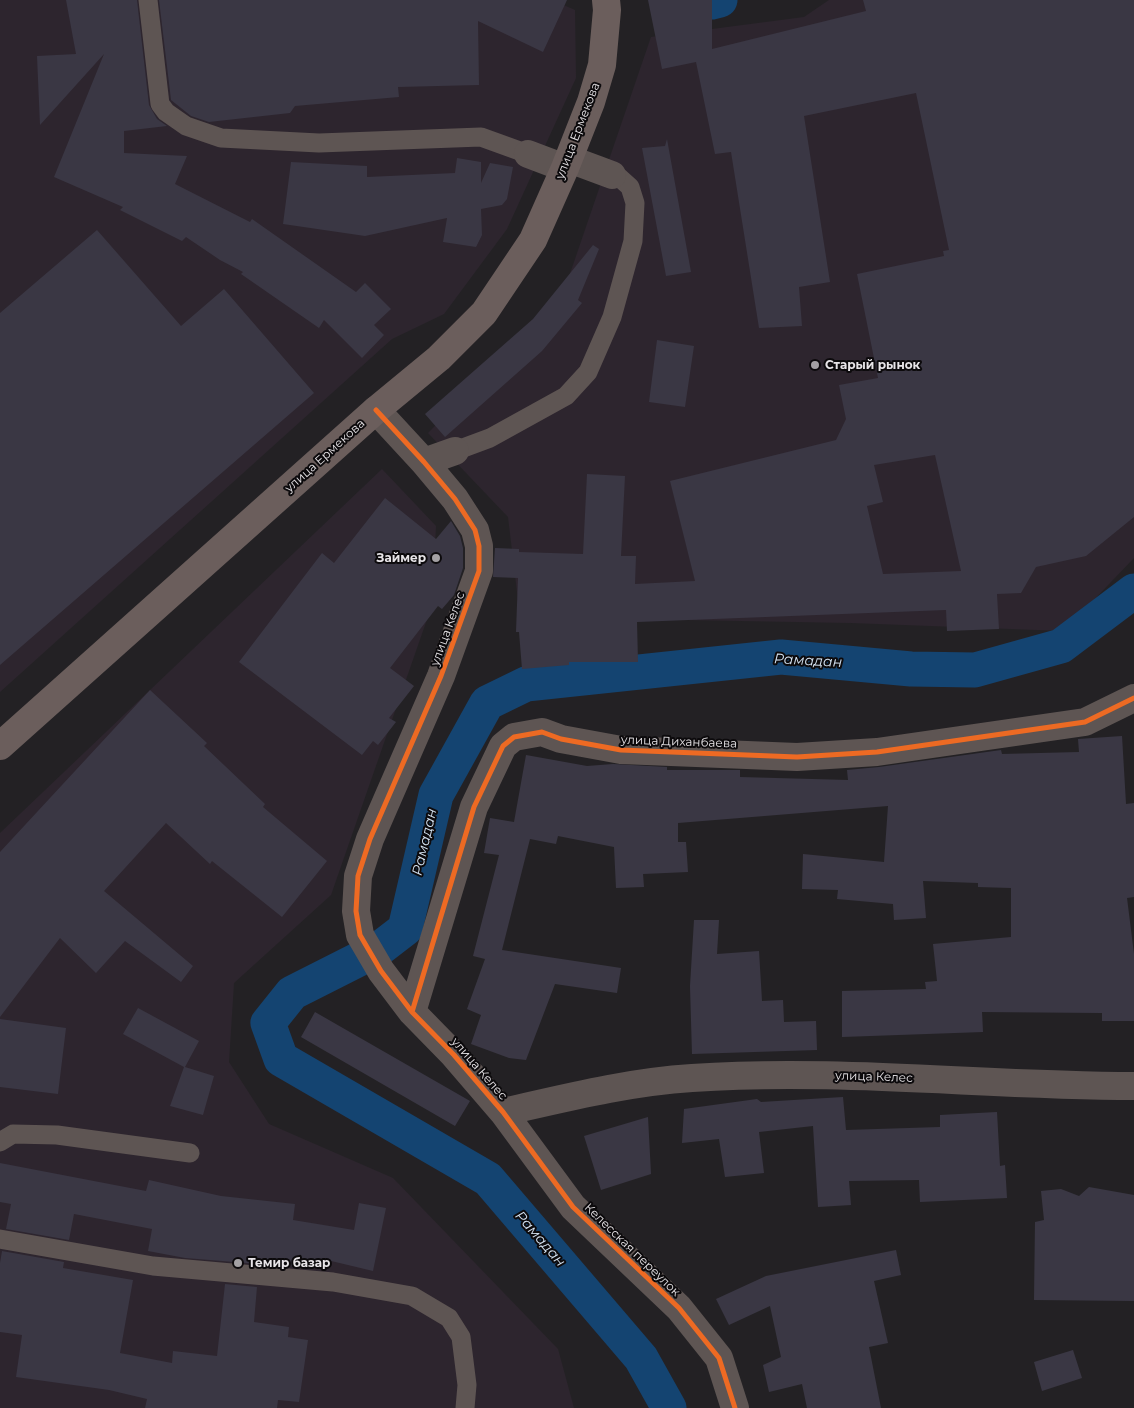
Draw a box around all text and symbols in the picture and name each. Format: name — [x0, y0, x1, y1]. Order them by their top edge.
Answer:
street label: улица Ермекова — [553, 81, 603, 181]
place label: Старый рынок — [825, 358, 920, 372]
marker: Старый рынок — [809, 359, 821, 371]
street label: улица Ермекова — [282, 416, 368, 496]
place label: Займер — [377, 551, 426, 565]
marker: Займер — [430, 552, 442, 564]
street label: улица Келес — [428, 590, 468, 668]
water label: Рамадан — [774, 651, 842, 671]
street label: улица Диханбаева — [621, 733, 737, 751]
water label: Рамадан — [409, 807, 441, 877]
street label: улица Келес — [448, 1035, 510, 1103]
street label: улица Келес — [835, 1068, 913, 1086]
street label: Келесская переулок — [581, 1200, 683, 1300]
water label: Рамадан — [511, 1208, 569, 1270]
place label: Темир базар — [248, 1256, 330, 1270]
marker: Темир базар — [232, 1257, 244, 1269]

